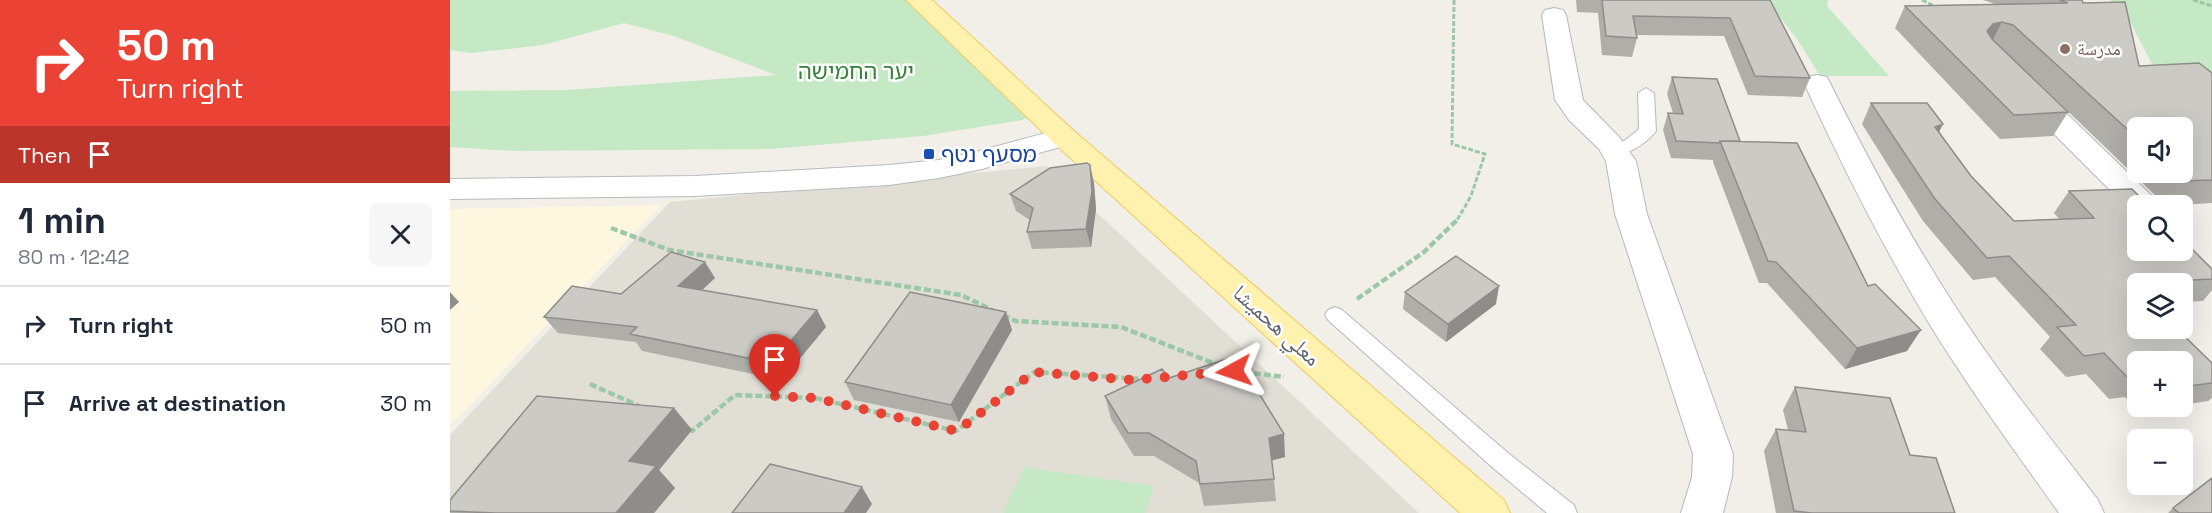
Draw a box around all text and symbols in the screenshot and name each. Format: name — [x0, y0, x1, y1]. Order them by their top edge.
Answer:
text: 50 m — [117, 19, 216, 72]
icon: right — [18, 24, 96, 102]
place label: مدرسة — [2077, 37, 2121, 60]
marker: مدرسة — [2058, 42, 2072, 56]
park label: יער החמישה — [798, 57, 914, 85]
text: Turn right — [117, 71, 244, 106]
map controls — [2127, 117, 2193, 495]
button: sound — [2127, 117, 2193, 183]
icon: arrive — [83, 138, 116, 171]
place label: מסעף נטף — [941, 140, 1037, 168]
text: Then — [18, 141, 71, 169]
marker: מסעף נטף — [922, 147, 936, 161]
button: search — [2127, 195, 2193, 261]
text: 1 min — [18, 198, 106, 244]
button: close — [369, 203, 432, 266]
text: 80 m · 12:42 — [18, 244, 130, 270]
button: layers — [2127, 273, 2193, 339]
street label: معلي هحميشا — [1225, 278, 1327, 374]
icon: right — [18, 309, 51, 342]
text: Turn right — [69, 311, 174, 339]
text: 50 m — [380, 311, 432, 339]
pin — [749, 334, 800, 396]
position arrow — [1202, 339, 1266, 403]
icon: arrive — [758, 343, 791, 376]
button: + — [2127, 351, 2193, 417]
icon: arrive — [18, 387, 51, 420]
text: Arrive at destination — [69, 389, 286, 417]
text: 30 m — [380, 389, 432, 417]
button: − — [2127, 429, 2193, 495]

